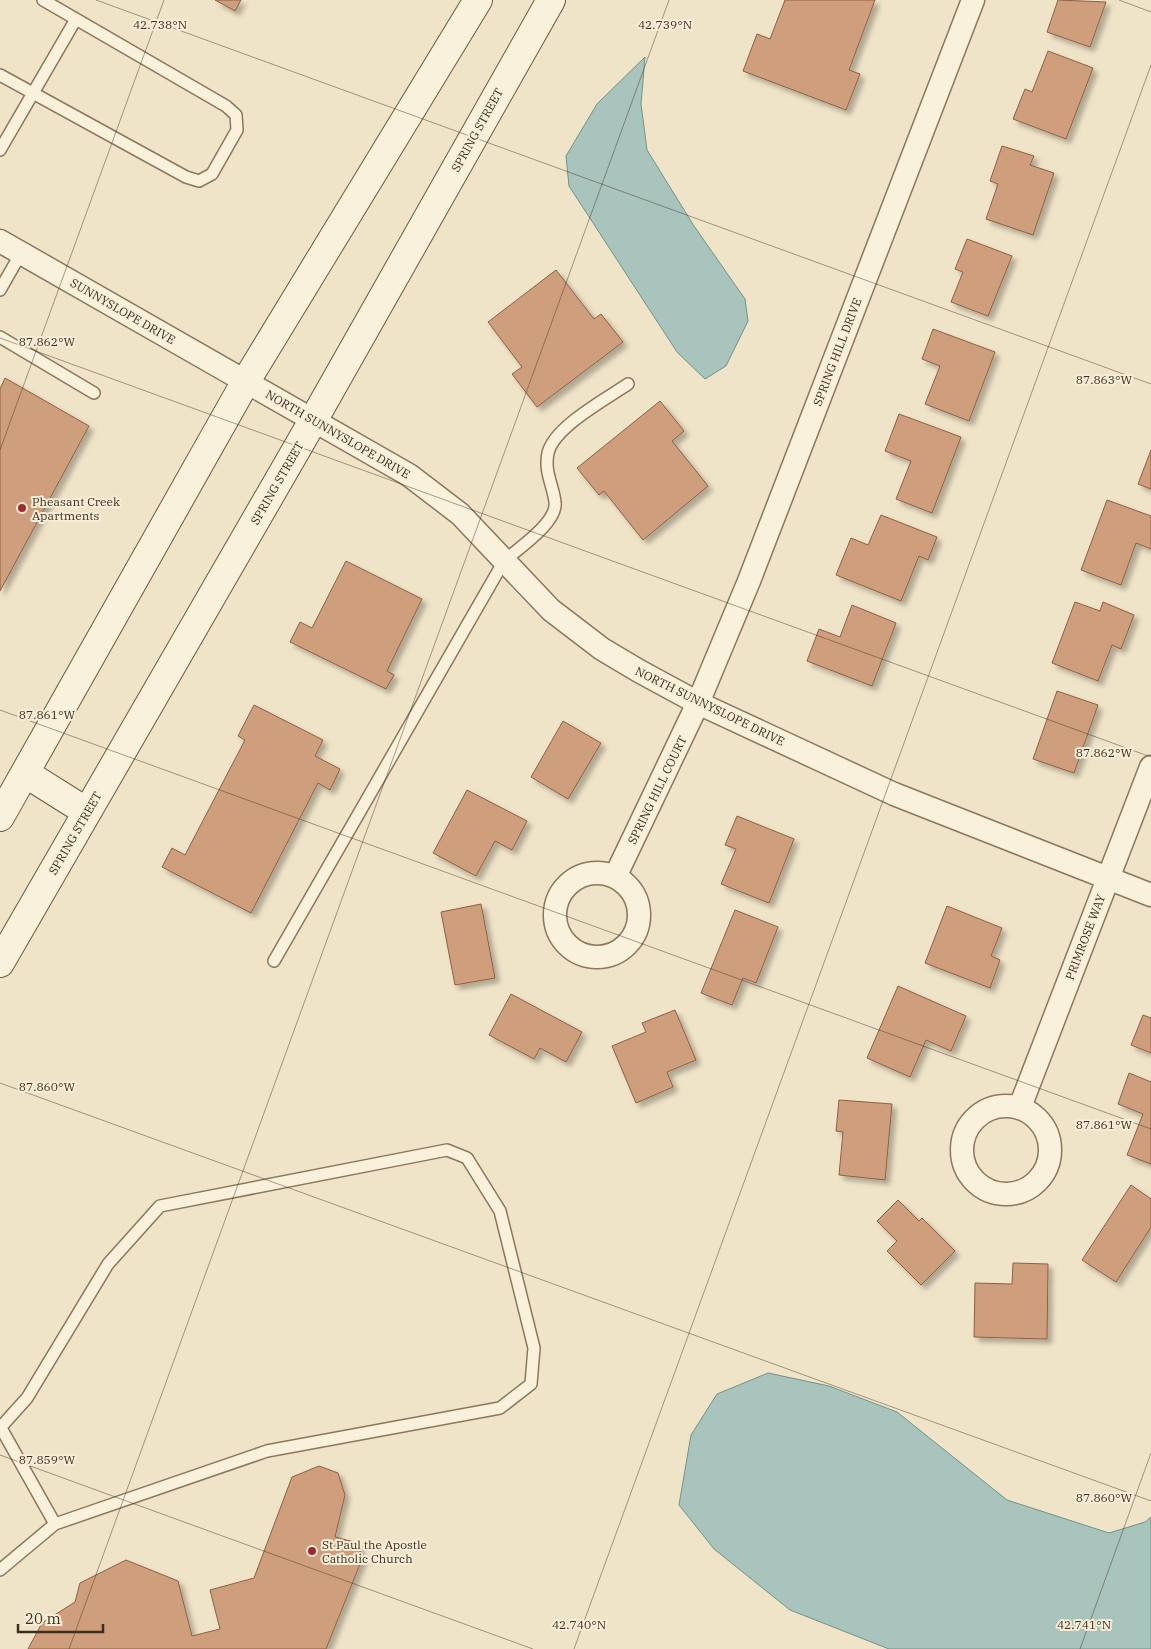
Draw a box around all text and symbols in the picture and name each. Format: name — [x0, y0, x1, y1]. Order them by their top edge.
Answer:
text: 42.738°N — [133, 17, 187, 32]
text: 42.739°N — [638, 17, 692, 32]
street label: SPRING STREET — [448, 85, 506, 175]
street label: SUNNYSLOPE DRIVE — [68, 275, 178, 347]
street label: SPRING HILL DRIVE — [809, 296, 865, 408]
text: 87.862°W — [19, 334, 76, 349]
text: 87.863°W — [1076, 372, 1133, 387]
street label: NORTH SUNNYSLOPE DRIVE — [263, 386, 413, 482]
street label: SPRING STREET — [247, 439, 307, 527]
place label: Pheasant Creek Apartments — [32, 494, 120, 523]
marker: Pheasant Creek Apartments — [16, 502, 28, 514]
street label: NORTH SUNNYSLOPE DRIVE — [633, 663, 787, 749]
text: 87.861°W — [19, 707, 76, 722]
street label: SPRING HILL COURT — [624, 733, 690, 847]
text: 87.862°W — [1076, 745, 1133, 760]
street label: SPRING STREET — [45, 789, 105, 877]
street label: PRIMROSE WAY — [1062, 892, 1108, 982]
text: 87.860°W — [19, 1079, 76, 1094]
text: 87.861°W — [1076, 1117, 1133, 1132]
text: 87.859°W — [19, 1452, 76, 1467]
text: 87.860°W — [1076, 1490, 1133, 1505]
place label: St Paul the Apostle Catholic Church — [322, 1537, 427, 1566]
marker: St Paul the Apostle Catholic Church — [306, 1545, 318, 1557]
scale bar — [18, 1602, 102, 1634]
text: 20 m — [25, 1609, 61, 1628]
text: 42.740°N — [552, 1617, 606, 1632]
text: 42.741°N — [1057, 1617, 1111, 1632]

